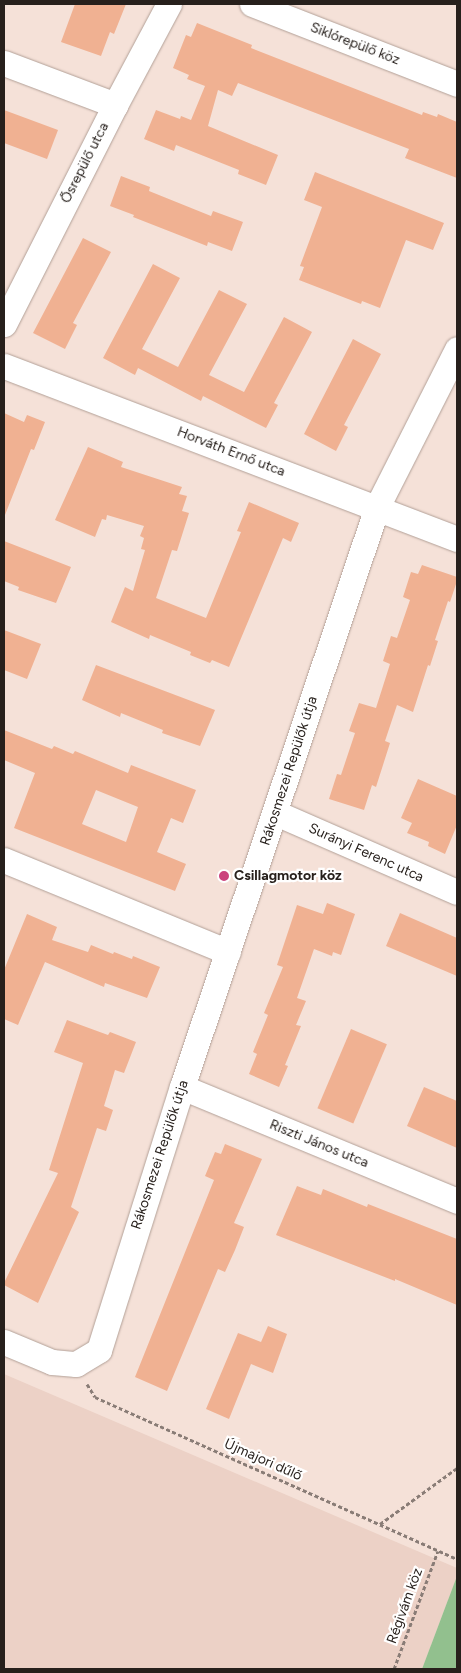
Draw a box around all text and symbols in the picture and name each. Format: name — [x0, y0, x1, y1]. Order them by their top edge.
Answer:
street label: Siklórepülő köz — [308, 19, 402, 69]
street label: Ősrepülő utca — [57, 120, 113, 206]
street label: Horváth Ernő utca — [175, 424, 287, 480]
street label: Rákosmezei Repülők útja — [257, 694, 321, 848]
street label: Surányi Ferenc utca — [306, 820, 426, 886]
place label: Csillagmotor köz — [234, 868, 342, 884]
marker: Csillagmotor köz — [218, 870, 230, 882]
street label: Rákosmezei Repülők útja — [128, 1078, 192, 1232]
street label: Riszti János utca — [267, 1116, 371, 1172]
street label: Újmajori dűlő — [222, 1435, 304, 1485]
street label: Régivám köz — [384, 1566, 426, 1646]

